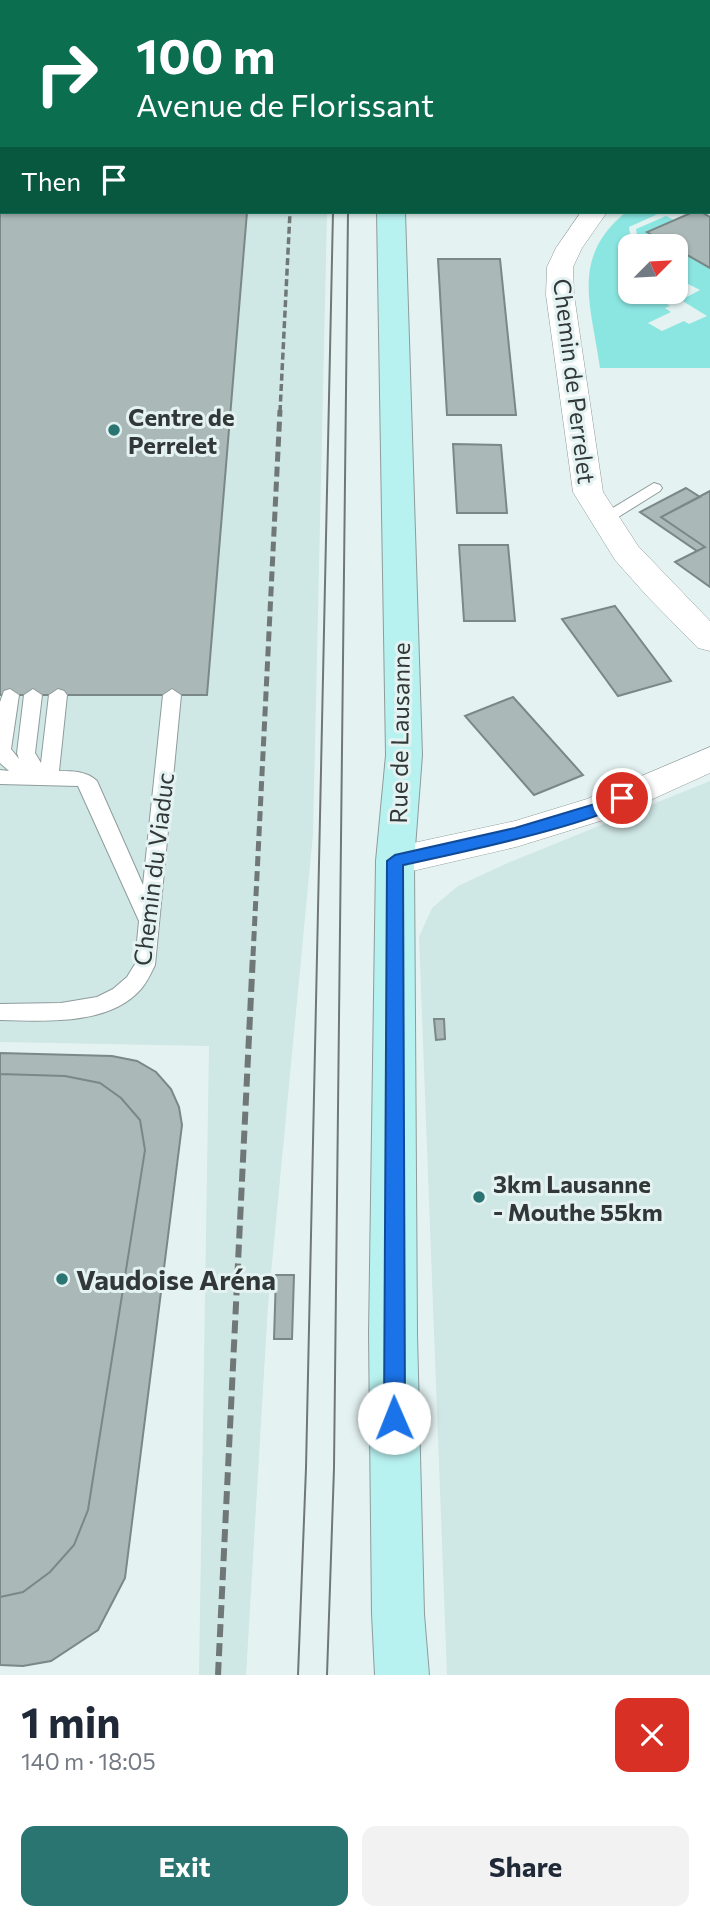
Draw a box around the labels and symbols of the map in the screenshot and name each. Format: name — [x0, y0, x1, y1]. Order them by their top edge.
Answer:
north arrow — [618, 234, 688, 304]
street label: Chemin de Perrelet — [548, 277, 602, 485]
place label: Centre de Perrelet — [128, 402, 235, 459]
marker: Centre de Perrelet — [106, 422, 122, 438]
street label: Rue de Lausanne — [383, 642, 415, 824]
pin — [592, 768, 652, 828]
street label: Chemin du Viaduc — [127, 771, 179, 967]
place label: 3km Lausanne - Mouthe 55km — [493, 1169, 663, 1226]
marker: 3km Lausanne - Mouthe 55km — [471, 1189, 487, 1205]
place label: Vaudoise Aréna — [76, 1262, 276, 1296]
marker: Vaudoise Aréna — [54, 1271, 70, 1287]
position arrow — [357, 1381, 431, 1455]

